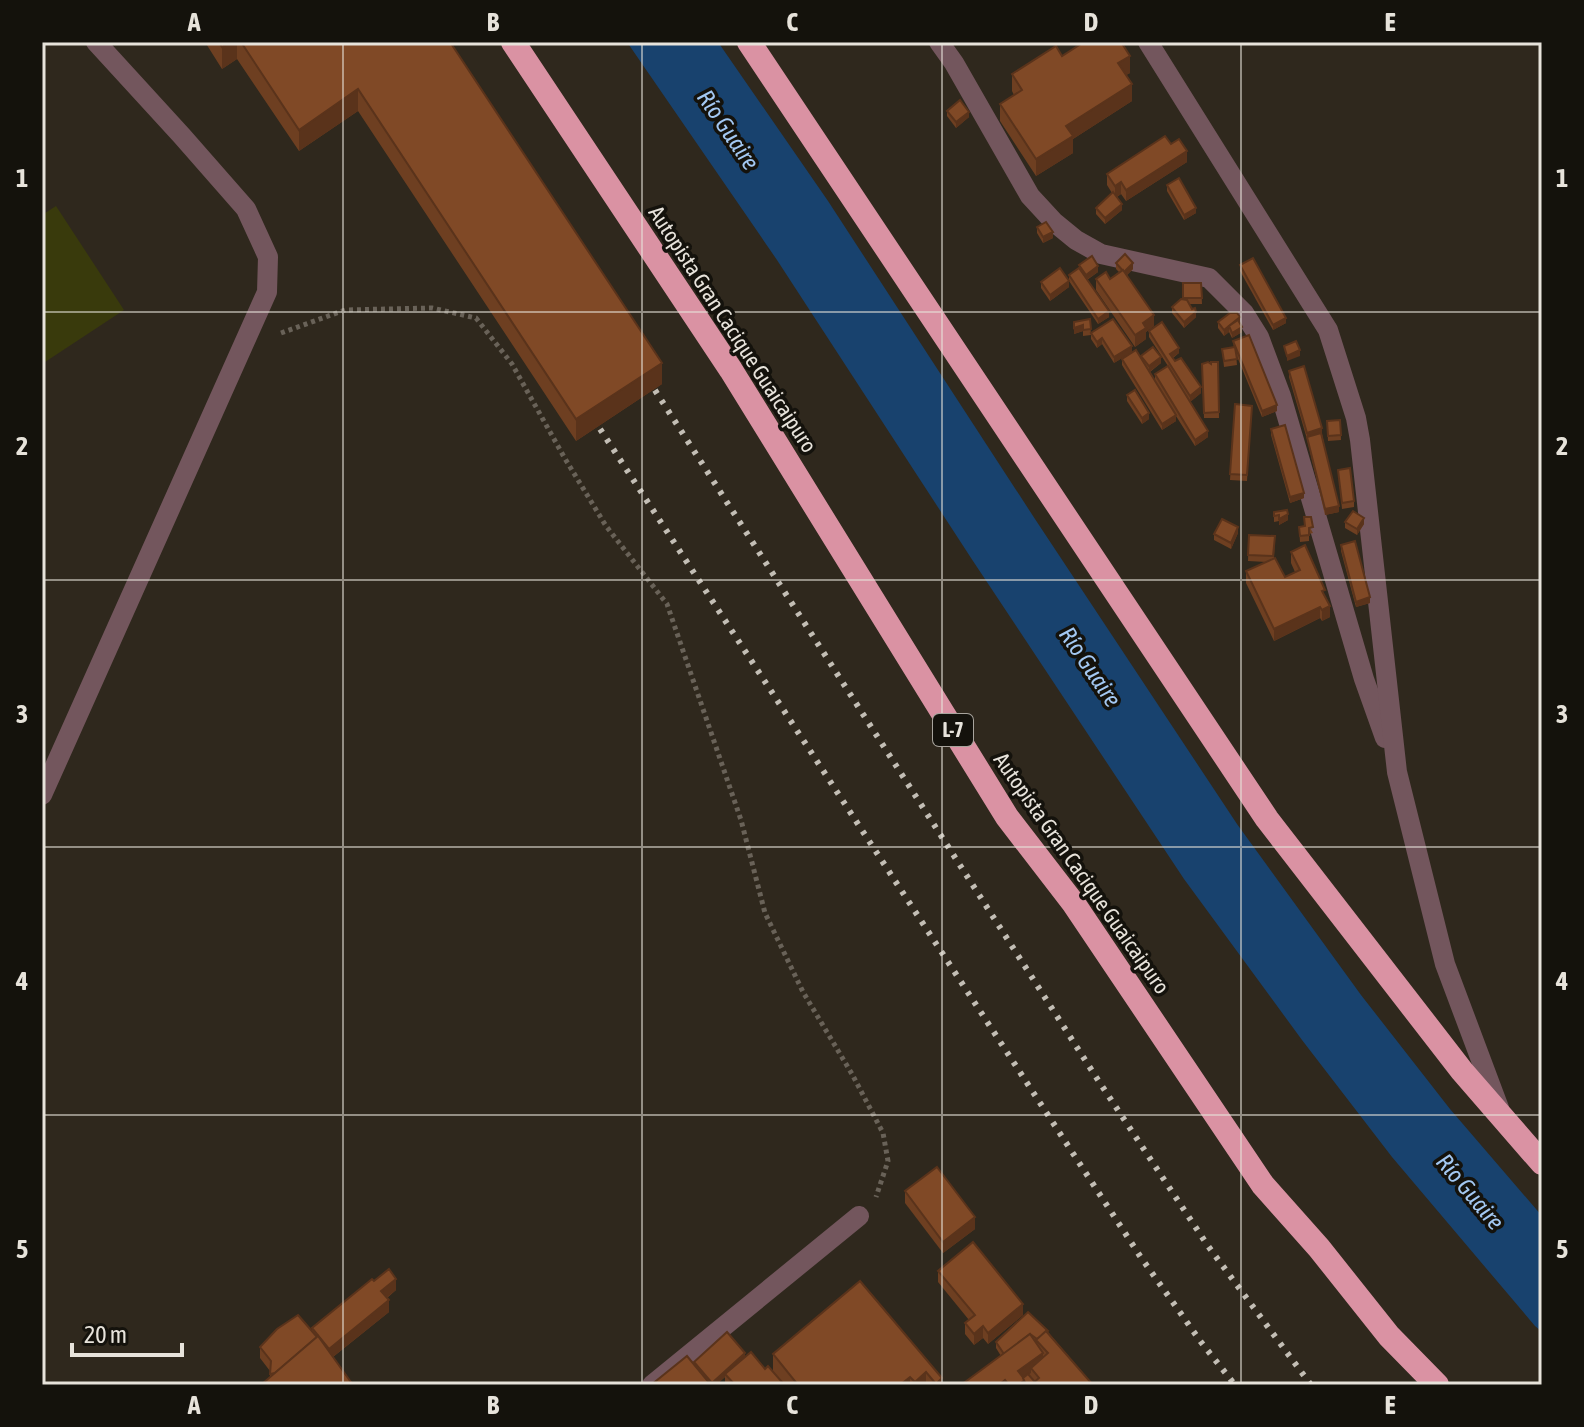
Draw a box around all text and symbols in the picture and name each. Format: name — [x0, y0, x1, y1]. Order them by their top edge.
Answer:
text: A — [187, 7, 201, 37]
text: B — [487, 7, 500, 37]
text: C — [786, 7, 798, 37]
text: D — [1084, 7, 1098, 37]
text: E — [1384, 7, 1396, 37]
water label: Río Guaire — [692, 85, 765, 175]
text: 1 — [16, 163, 28, 193]
text: 1 — [1556, 163, 1568, 193]
street label: Autopista Gran Cacique Guaicaipuro — [644, 201, 822, 457]
text: 2 — [16, 431, 28, 461]
text: 2 — [1556, 431, 1568, 461]
water label: Río Guaire — [1054, 622, 1127, 712]
text: 3 — [16, 699, 28, 729]
text: 3 — [1556, 699, 1568, 729]
road number: L-7 — [933, 714, 973, 746]
street label: Autopista Gran Cacique Guaicaipuro — [989, 747, 1175, 999]
text: 4 — [15, 966, 28, 996]
text: 4 — [1555, 966, 1568, 996]
water label: Río Guaire — [1431, 1148, 1510, 1235]
text: 5 — [16, 1234, 28, 1264]
text: 5 — [1556, 1234, 1568, 1264]
scale bar — [72, 1307, 182, 1357]
text: 20 m — [84, 1321, 127, 1348]
text: A — [187, 1390, 201, 1420]
text: B — [487, 1390, 500, 1420]
text: C — [786, 1390, 798, 1420]
text: D — [1084, 1390, 1098, 1420]
text: E — [1384, 1390, 1396, 1420]

